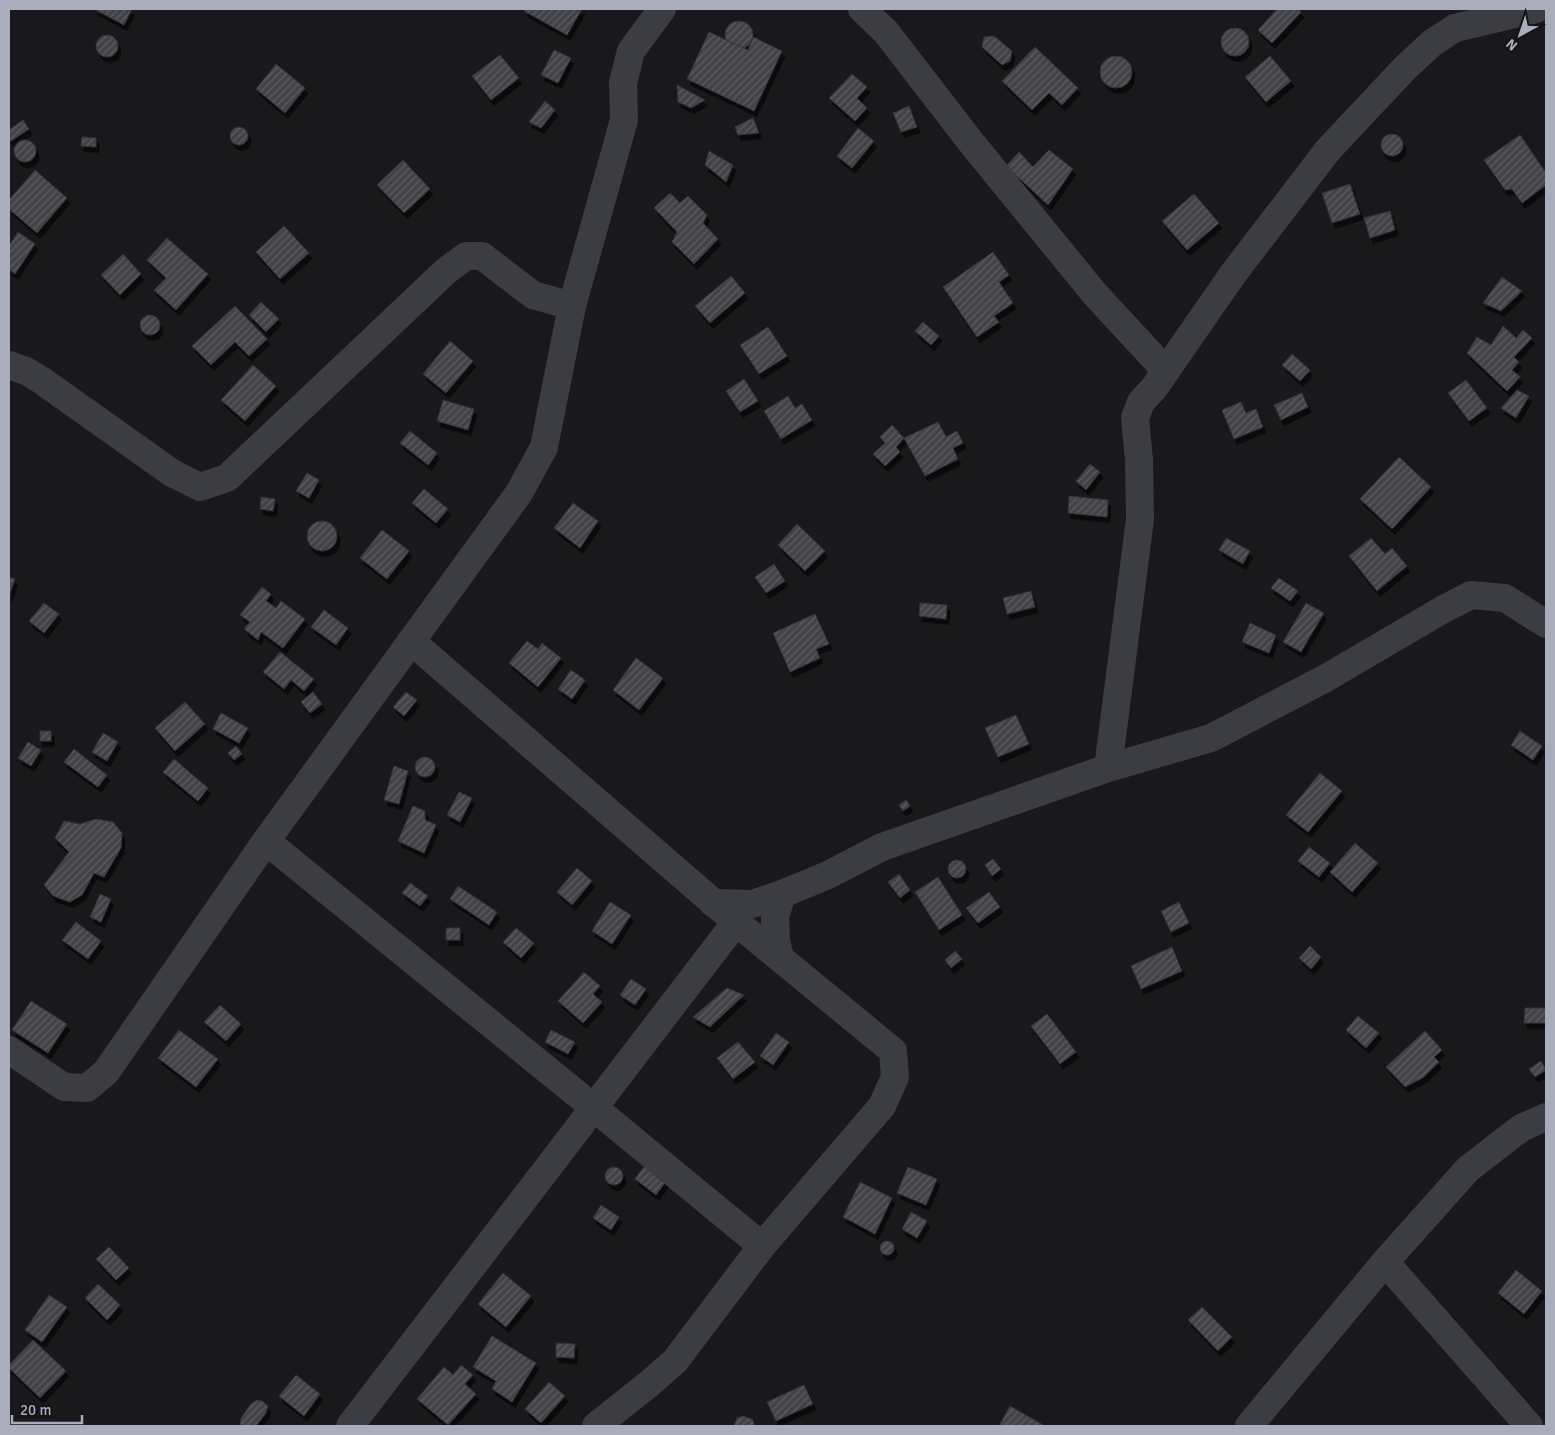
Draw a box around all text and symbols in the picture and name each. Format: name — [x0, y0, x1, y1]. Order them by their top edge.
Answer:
north arrow — [1495, 10, 1545, 60]
text: N — [1503, 35, 1521, 54]
scale bar — [12, 1392, 82, 1424]
text: 20 m — [20, 1401, 51, 1419]

